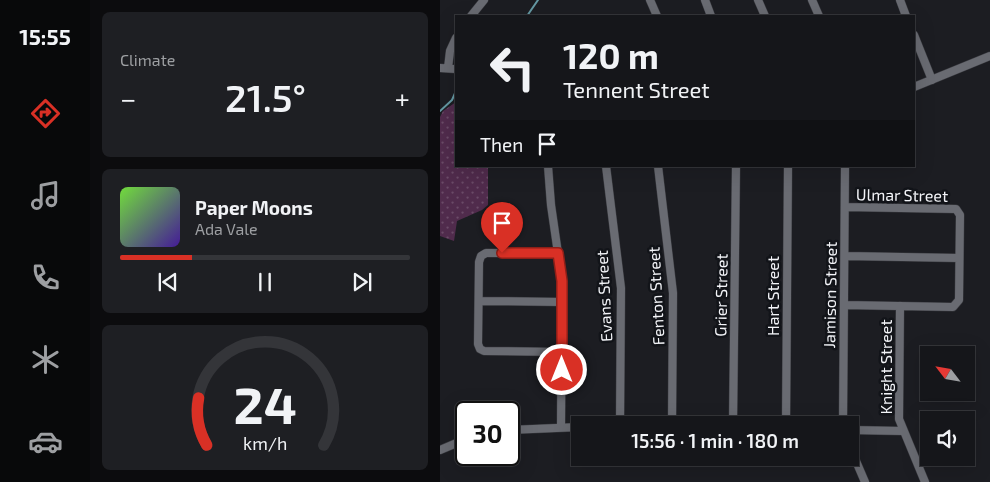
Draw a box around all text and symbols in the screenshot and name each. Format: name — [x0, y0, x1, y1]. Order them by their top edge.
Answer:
text: 15:55 — [19, 23, 71, 49]
text: 120 m — [563, 34, 659, 76]
icon: left — [480, 35, 545, 100]
text: Climate — [120, 50, 175, 69]
text: 21.5° — [225, 74, 306, 120]
text: Tennent Street — [563, 76, 710, 102]
text: − — [120, 81, 136, 115]
text: + — [395, 81, 410, 115]
icon: directions — [28, 96, 63, 131]
icon: arrive — [533, 130, 561, 158]
text: Then — [480, 133, 523, 156]
icon: music — [28, 178, 63, 213]
street label: Ulmar Street — [856, 184, 948, 205]
text: Paper Moons — [195, 196, 313, 219]
pin — [481, 202, 523, 253]
icon: arrive — [488, 209, 516, 237]
text: Ada Vale — [195, 219, 258, 238]
street label: Jamison Street — [819, 241, 840, 349]
street label: Fenton Street — [643, 246, 668, 346]
street label: Evans Street — [592, 250, 615, 342]
street label: Grier Street — [710, 253, 731, 337]
street label: Hart Street — [763, 256, 782, 336]
icon: phone — [28, 260, 63, 295]
icon: previous — [154, 268, 182, 296]
icon: pause — [251, 268, 279, 296]
icon: next — [348, 268, 376, 296]
street label: Knight Street — [876, 319, 895, 415]
icon: climate — [28, 342, 63, 377]
position arrow — [535, 343, 587, 395]
north arrow — [920, 346, 975, 401]
map controls — [920, 346, 975, 466]
text: 24 — [233, 372, 297, 434]
speed limit sign: 30 — [455, 401, 520, 466]
button: sound — [920, 411, 975, 466]
icon: car — [28, 424, 63, 459]
text: 15:56 · 1 min · 180 m — [631, 429, 799, 452]
text: km/h — [243, 432, 287, 454]

